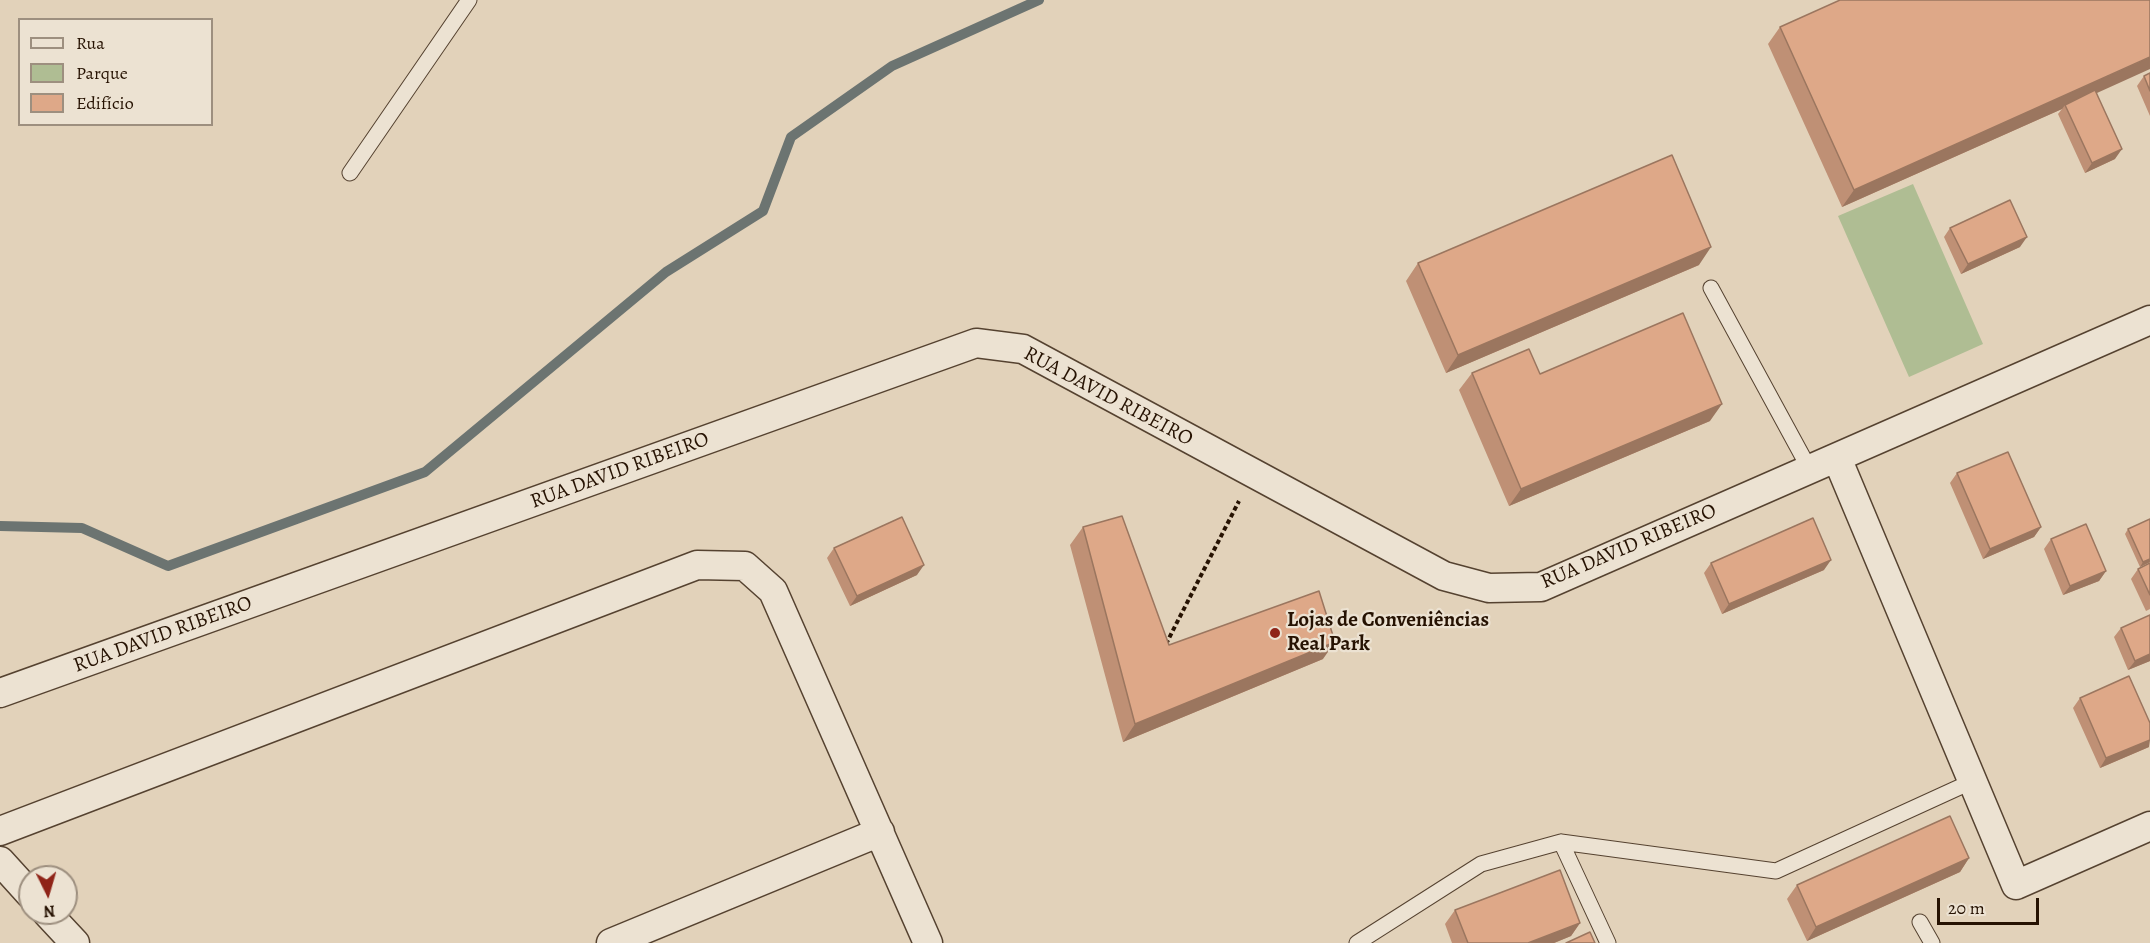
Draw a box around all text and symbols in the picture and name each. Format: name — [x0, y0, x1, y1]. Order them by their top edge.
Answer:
legend — [18, 18, 213, 126]
text: Rua — [76, 31, 105, 55]
text: Parque — [76, 61, 128, 85]
text: Edifício — [76, 91, 134, 115]
street label: RUA DAVID RIBEIRO — [1019, 342, 1197, 452]
street label: RUA DAVID RIBEIRO — [527, 427, 713, 515]
street label: RUA DAVID RIBEIRO — [1537, 499, 1721, 595]
street label: RUA DAVID RIBEIRO — [70, 591, 256, 679]
place label: Lojas de Conveniências Real Park — [1287, 608, 1489, 658]
marker: Lojas de Conveniências Real Park — [1268, 626, 1282, 640]
north arrow — [18, 865, 78, 925]
scale bar — [1940, 886, 2042, 924]
text: 20 m — [1948, 896, 1985, 920]
text: N — [43, 899, 56, 922]

